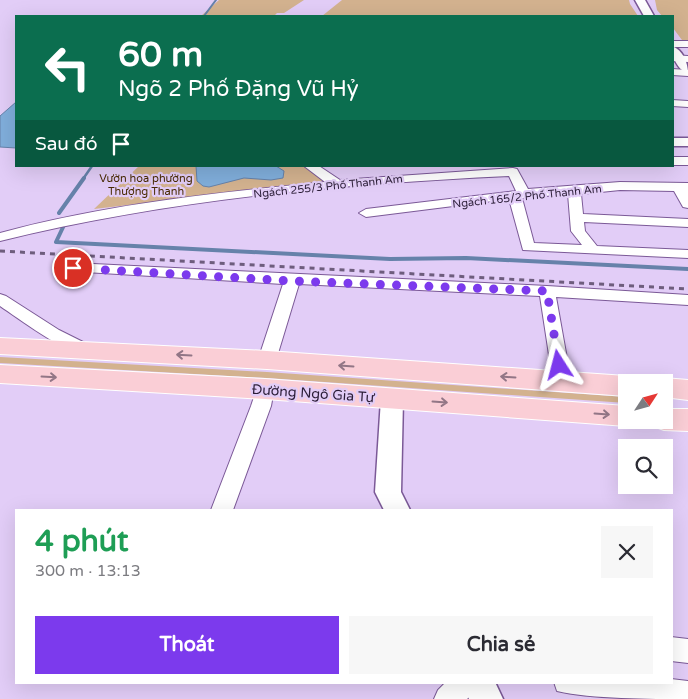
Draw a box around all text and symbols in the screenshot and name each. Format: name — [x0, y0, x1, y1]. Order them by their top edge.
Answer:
text: 60 m — [118, 34, 203, 76]
icon: left — [35, 35, 100, 100]
text: Ngõ 2 Phố Đặng Vũ Hỷ — [118, 76, 359, 102]
icon: arrive — [107, 130, 135, 158]
text: Sau đó — [35, 133, 97, 155]
park label: Vườn hoa phường Thượng Thanh — [99, 172, 193, 198]
street label: Ngách 255/3 Phố Thanh Am — [253, 172, 403, 201]
street label: Ngách 165/2 Phố Thanh Am — [452, 182, 602, 211]
pin — [52, 247, 94, 289]
icon: arrive — [59, 254, 87, 282]
position arrow — [532, 338, 584, 390]
one-way arrow — [176, 351, 192, 360]
one-way arrow — [338, 361, 354, 370]
one-way arrow — [40, 373, 56, 382]
one-way arrow — [500, 373, 516, 382]
north arrow — [618, 374, 672, 429]
map controls — [618, 374, 673, 494]
street label: Đường Ngô Gia Tự — [251, 381, 376, 406]
one-way arrow — [432, 398, 448, 407]
one-way arrow — [594, 409, 610, 419]
button: search — [618, 439, 673, 494]
text: 4 phút — [35, 523, 128, 560]
button: close — [601, 526, 653, 578]
text: 300 m · 13:13 — [35, 561, 141, 581]
button: Thoát — [35, 616, 339, 674]
button: Chia sẻ — [349, 616, 653, 674]

